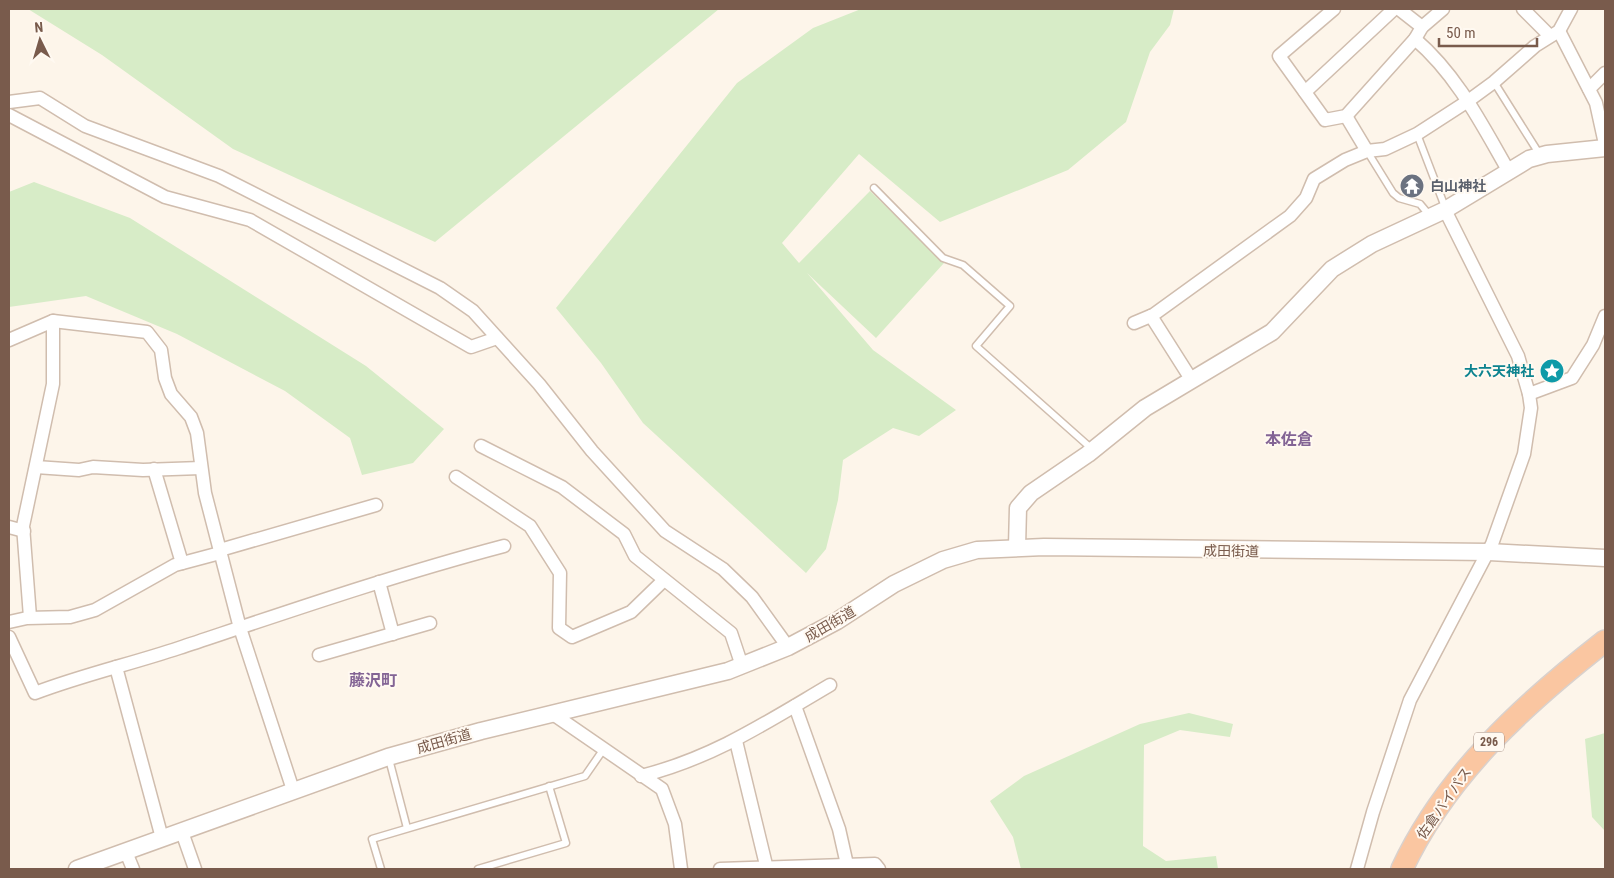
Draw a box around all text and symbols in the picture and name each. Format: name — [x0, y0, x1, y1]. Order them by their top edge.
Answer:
north arrow — [15, 15, 65, 65]
scale bar — [1439, 15, 1536, 47]
text: N — [34, 19, 44, 35]
text: 50 m — [1446, 24, 1476, 42]
temple icon: 白山神社 — [1399, 173, 1425, 199]
place label: 白山神社 — [1430, 178, 1486, 194]
place icon: 大六天神社 — [1539, 358, 1565, 384]
place label: 大六天神社 — [1464, 363, 1534, 379]
district label: 本佐倉 — [1265, 430, 1313, 449]
street label: 成田街道 — [1203, 543, 1259, 559]
street label: 成田街道 — [802, 603, 858, 645]
district label: 藤沢町 — [349, 671, 397, 690]
street label: 成田街道 — [415, 726, 473, 756]
road number: 296 — [1474, 732, 1504, 752]
street label: 佐倉バイパス — [1413, 764, 1475, 842]

